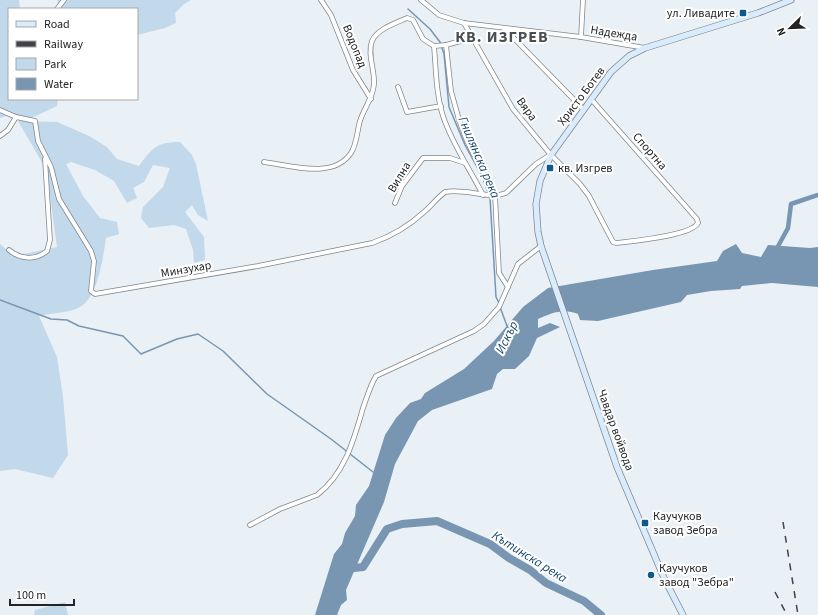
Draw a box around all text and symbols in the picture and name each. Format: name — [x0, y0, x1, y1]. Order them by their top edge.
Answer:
place label: ул. Ливадите — [667, 5, 735, 22]
legend — [8, 8, 138, 100]
marker: ул. Ливадите — [738, 8, 748, 18]
north arrow — [770, 8, 810, 48]
text: Road — [44, 16, 70, 33]
street label: Надежда — [589, 21, 639, 46]
street label: Водопад — [338, 22, 371, 71]
text: N — [773, 25, 790, 38]
district label: КВ. ИЗГРЕВ — [455, 26, 549, 48]
text: Railway — [44, 36, 83, 53]
text: Park — [44, 56, 66, 73]
street label: Христо Ботев — [554, 63, 609, 129]
text: Water — [44, 76, 74, 93]
street label: Вяра — [512, 94, 541, 125]
water label: Гнилянска река — [454, 114, 504, 201]
street label: Спортна — [629, 129, 671, 174]
street label: Вилна — [384, 159, 415, 196]
place label: кв. Изгрев — [558, 160, 612, 177]
marker: кв. Изгрев — [545, 163, 555, 173]
street label: Минзухар — [159, 257, 213, 282]
water label: Искър — [491, 318, 523, 357]
street label: Чавдар войвода — [593, 387, 638, 473]
place label: Каучуков завод Зебра — [653, 508, 718, 539]
marker: Каучуков завод Зебра — [640, 518, 650, 528]
water label: Кътинска река — [488, 526, 571, 587]
place label: Каучуков завод "Зебра" — [659, 560, 734, 591]
marker: Каучуков завод "Зебра" — [646, 570, 656, 580]
scale bar — [10, 581, 74, 607]
text: 100 m — [16, 587, 46, 604]

